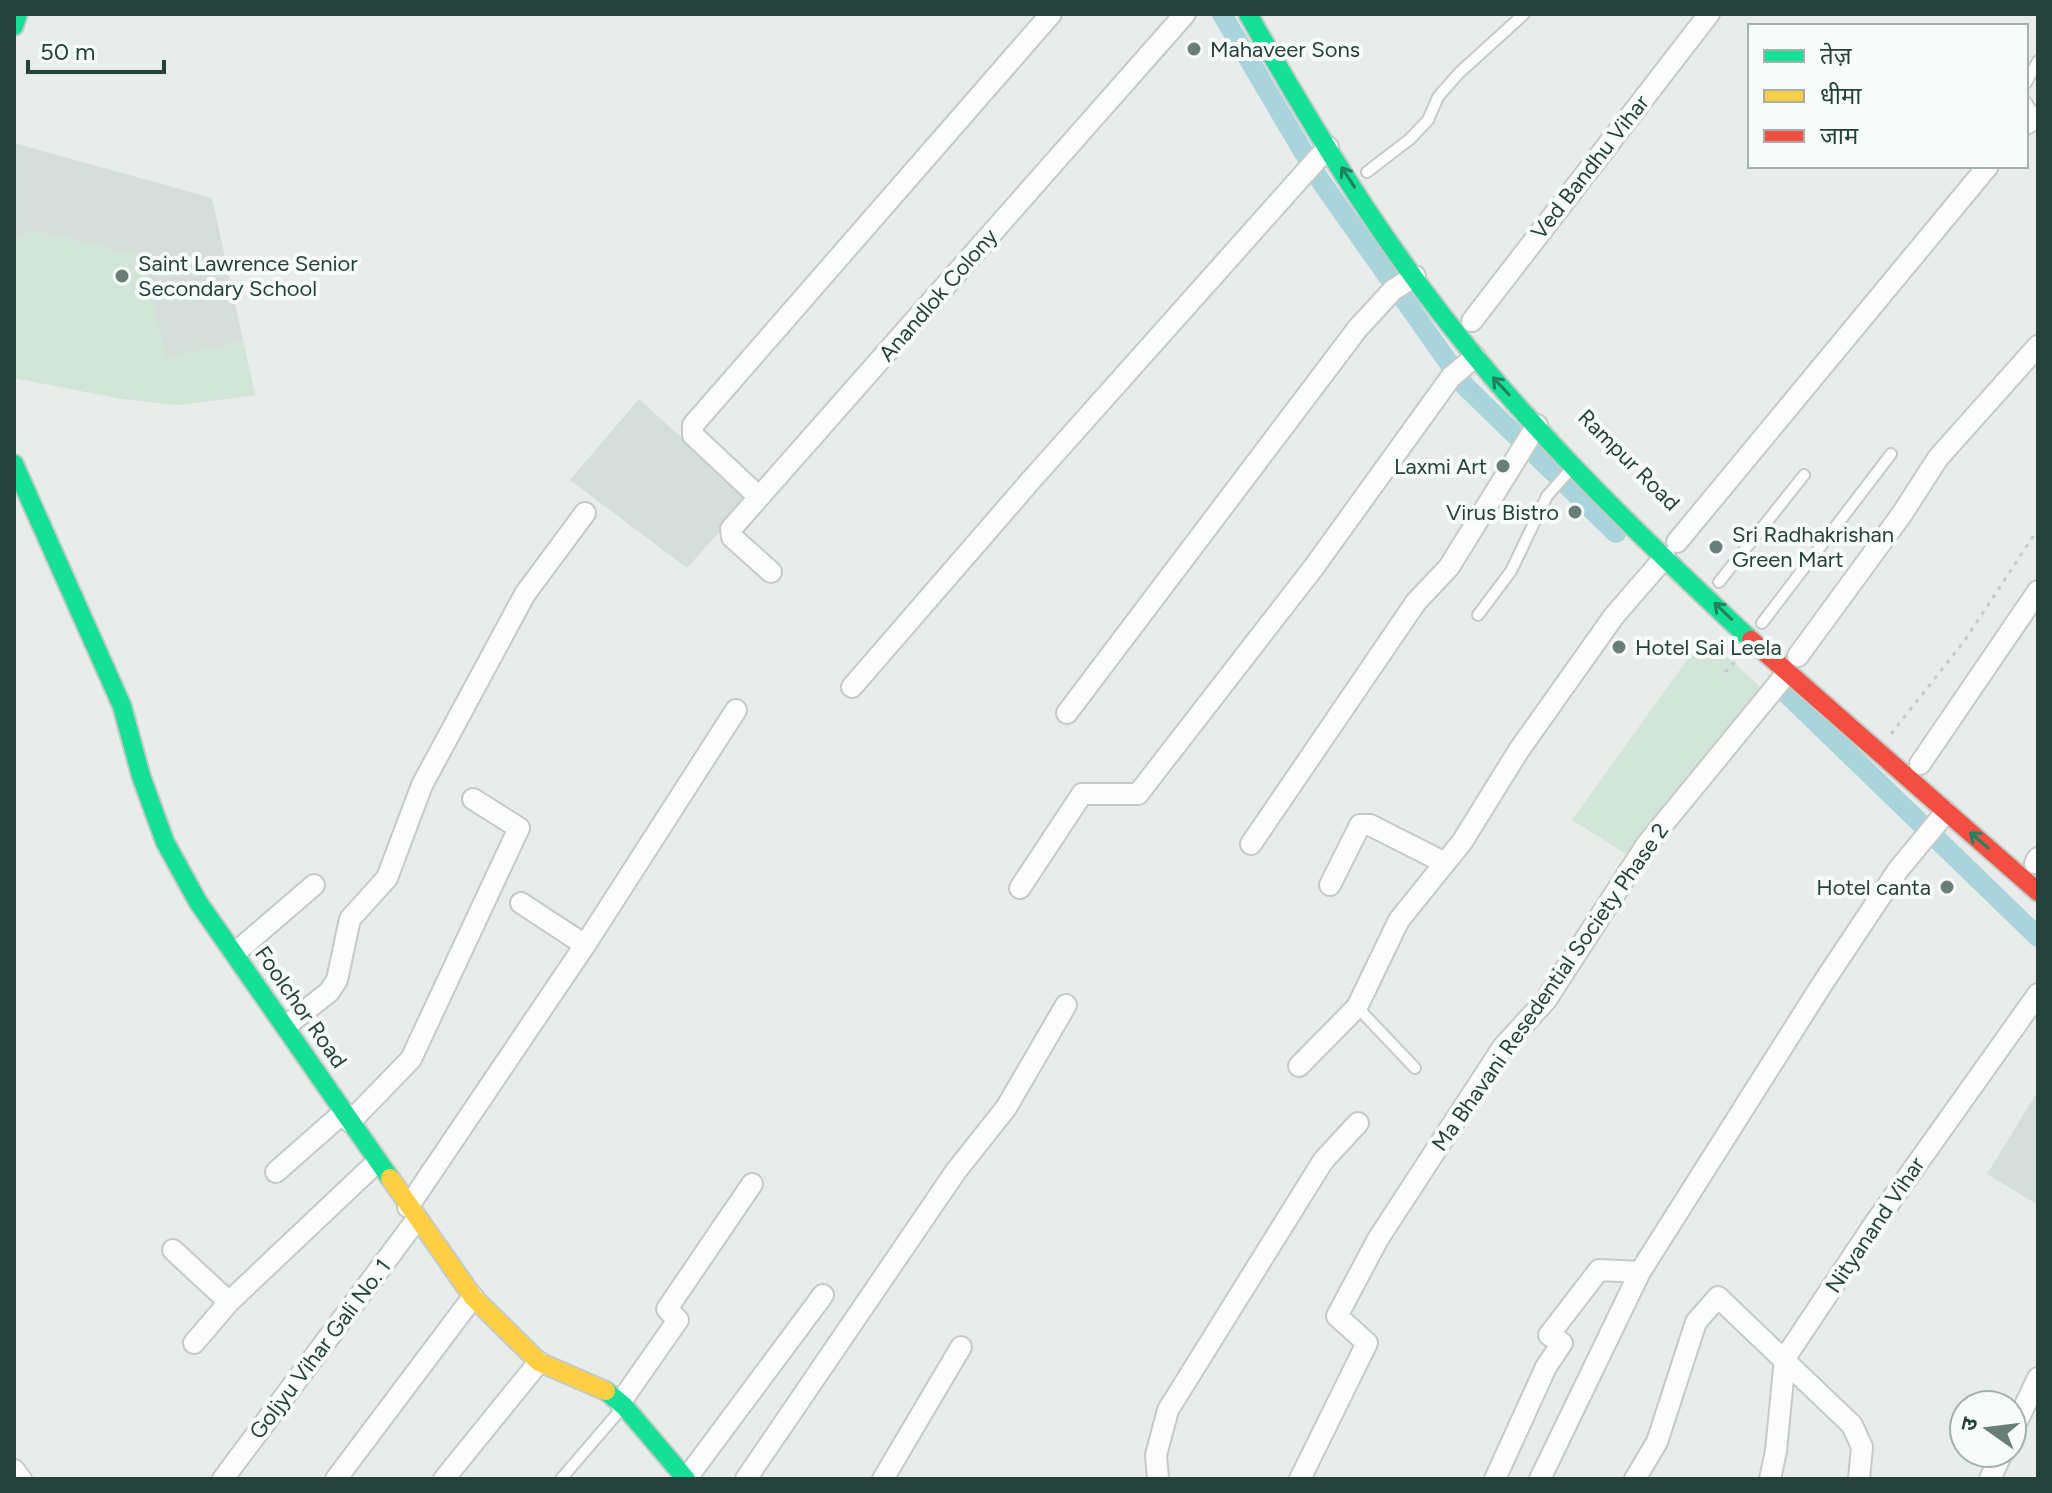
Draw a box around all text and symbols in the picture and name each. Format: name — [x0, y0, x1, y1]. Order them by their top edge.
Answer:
scale bar — [28, 24, 164, 74]
legend — [1748, 24, 2028, 168]
place label: Mahaveer Sons — [1210, 36, 1360, 63]
text: 50 m — [40, 37, 96, 66]
marker: Mahaveer Sons — [1185, 40, 1203, 58]
text: तेज़ — [1820, 41, 1853, 70]
text: धीमा — [1820, 81, 1862, 110]
street label: Ved Bandhu Vihar — [1525, 89, 1655, 245]
text: जाम — [1820, 121, 1859, 150]
one-way arrow — [1339, 166, 1356, 188]
street label: Anandlok Colony — [873, 223, 1003, 367]
place label: Saint Lawrence Senior Secondary School — [138, 250, 358, 302]
marker: Saint Lawrence Senior Secondary School — [113, 267, 131, 285]
one-way arrow — [1492, 377, 1510, 397]
street label: Rampur Road — [1573, 404, 1685, 516]
place label: Laxmi Art — [1394, 453, 1487, 480]
marker: Laxmi Art — [1494, 457, 1512, 475]
place label: Virus Bistro — [1446, 499, 1559, 526]
marker: Virus Bistro — [1566, 503, 1584, 521]
place label: Sri Radhakrishan Green Mart — [1732, 521, 1894, 573]
marker: Sri Radhakrishan Green Mart — [1707, 538, 1725, 556]
one-way arrow — [1713, 603, 1733, 621]
place label: Hotel Sai Leela — [1635, 634, 1782, 661]
marker: Hotel Sai Leela — [1610, 638, 1628, 656]
street label: Ma Bhavani Resedential Society Phase 2 — [1426, 818, 1674, 1156]
one-way arrow — [1969, 832, 1990, 850]
place label: Hotel canta — [1816, 874, 1931, 901]
marker: Hotel canta — [1938, 878, 1956, 896]
street label: Foolchor Road — [249, 941, 353, 1073]
street label: Nityanand Vihar — [1820, 1151, 1931, 1298]
street label: Goljyu Vihar Gali No. 1 — [243, 1254, 397, 1444]
north arrow — [1948, 1389, 2028, 1469]
text: उ — [1954, 1414, 1984, 1434]

